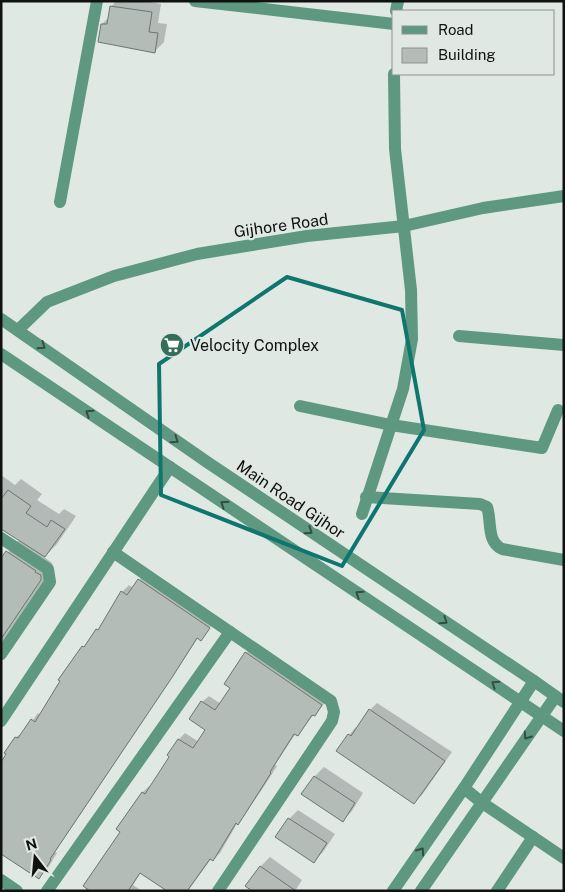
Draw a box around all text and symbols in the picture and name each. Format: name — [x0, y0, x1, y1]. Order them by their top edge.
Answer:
legend — [392, 10, 555, 75]
text: Road — [438, 21, 474, 38]
text: Building — [438, 46, 496, 63]
street label: Gijhore Road — [233, 209, 329, 242]
supermarket icon: Velocity Complex — [159, 332, 185, 358]
place label: Velocity Complex — [190, 336, 319, 355]
one-way arrow — [36, 340, 45, 349]
one-way arrow — [85, 410, 95, 419]
one-way arrow — [169, 434, 178, 443]
street label: Main Road Gijhor — [233, 456, 348, 543]
one-way arrow — [220, 500, 229, 510]
one-way arrow — [304, 525, 313, 534]
one-way arrow — [356, 590, 365, 600]
one-way arrow — [439, 615, 448, 624]
one-way arrow — [491, 680, 500, 690]
one-way arrow — [524, 731, 533, 740]
north arrow — [10, 832, 60, 882]
text: N — [24, 835, 39, 854]
one-way arrow — [415, 847, 424, 856]

